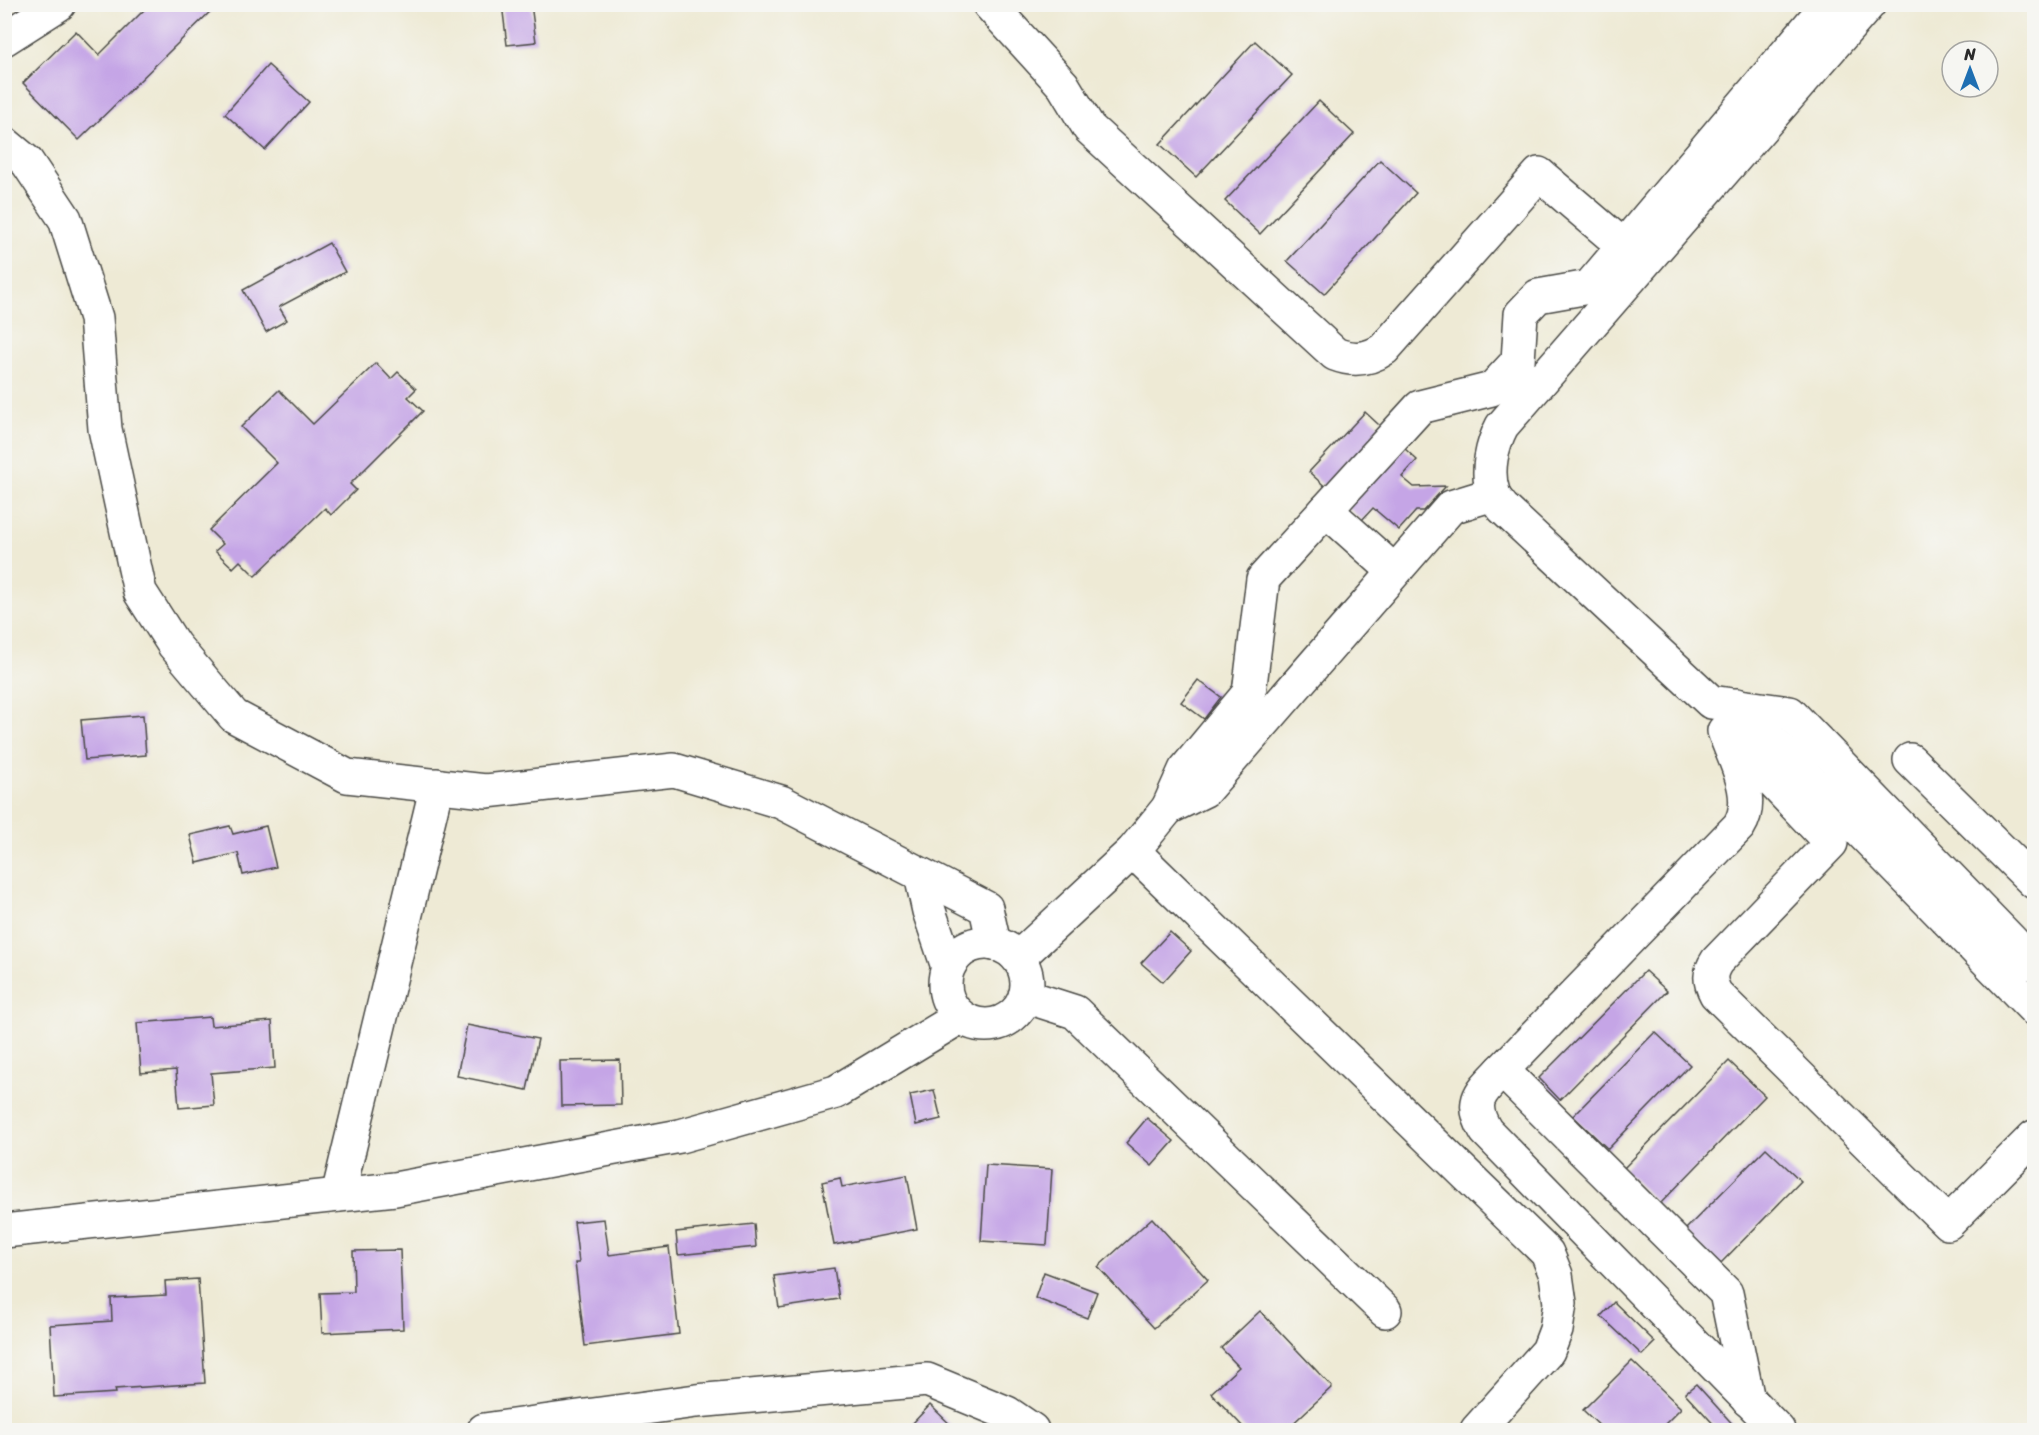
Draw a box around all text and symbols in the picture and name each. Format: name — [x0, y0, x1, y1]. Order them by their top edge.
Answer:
north arrow — [1940, 39, 2000, 99]
text: N — [1963, 40, 1976, 69]

